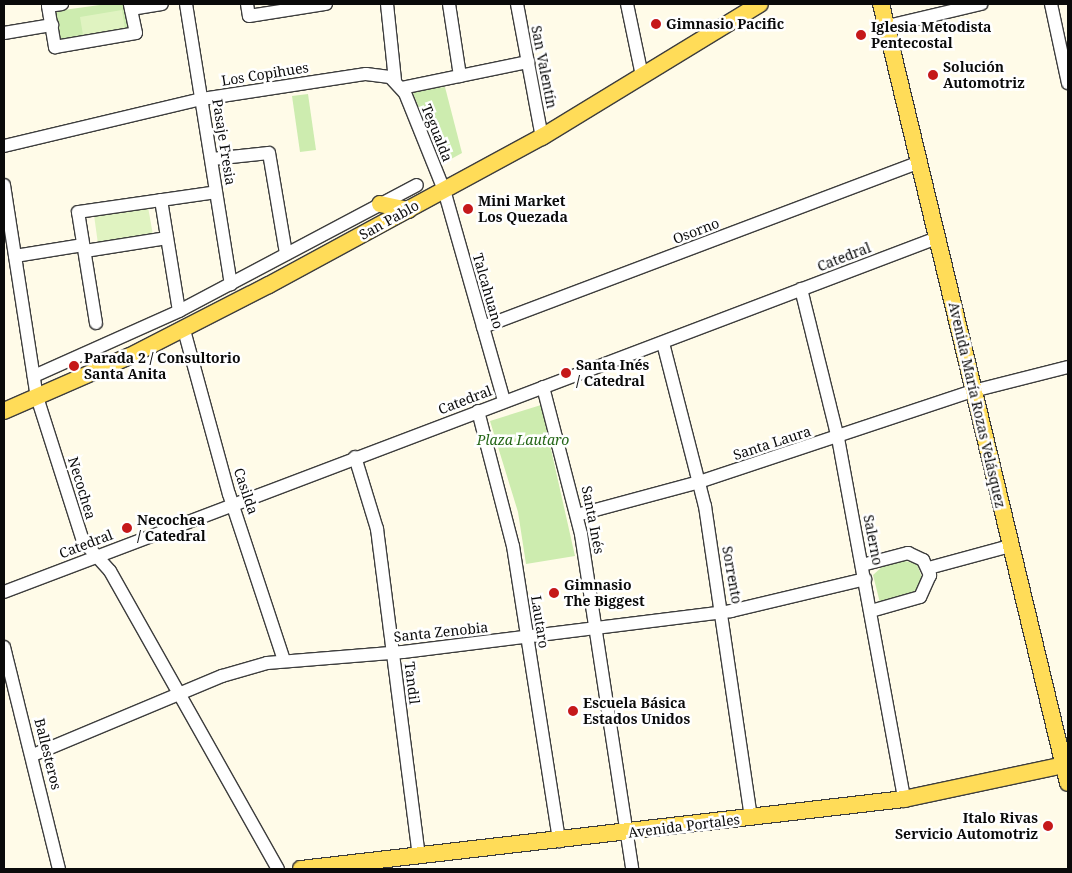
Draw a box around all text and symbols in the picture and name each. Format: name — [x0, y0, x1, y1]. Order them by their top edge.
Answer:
place label: Gimnasio Pacific — [666, 16, 784, 32]
marker: Gimnasio Pacific — [650, 18, 662, 30]
place label: Iglesia Metodista Pentecostal — [871, 19, 992, 52]
street label: San Valentín — [528, 24, 560, 110]
marker: Iglesia Metodista Pentecostal — [855, 29, 867, 41]
street label: Los Copihues — [220, 59, 310, 89]
place label: Solución Automotriz — [943, 59, 1025, 92]
marker: Solución Automotriz — [927, 69, 939, 81]
street label: Pasaje Fresia — [209, 98, 239, 186]
street label: Tegualda — [418, 102, 456, 164]
place label: Mini Market Los Quezada — [478, 193, 568, 226]
street label: San Pablo — [356, 197, 422, 243]
marker: Mini Market Los Quezada — [462, 203, 474, 215]
street label: Osorno — [670, 214, 722, 248]
street label: Catedral — [815, 239, 873, 275]
street label: Talcahuano — [469, 251, 507, 331]
street label: Avenida María Rozas Velásquez — [945, 300, 1009, 510]
place label: Parada 2 / Consultorio Santa Anita — [84, 350, 241, 382]
place label: Santa Inés / Catedral — [576, 357, 649, 390]
marker: Parada 2 / Consultorio Santa Anita — [68, 360, 80, 372]
marker: Santa Inés / Catedral — [560, 367, 572, 379]
street label: Catedral — [436, 382, 494, 418]
street label: Santa Laura — [731, 423, 813, 463]
park label: Plaza Lautaro — [477, 432, 569, 448]
street label: Necochea — [65, 455, 99, 521]
street label: Casilda — [230, 466, 262, 516]
street label: Santa Inés — [578, 485, 608, 555]
place label: Necochea / Catedral — [137, 512, 206, 544]
street label: Salerno — [860, 513, 886, 567]
marker: Necochea / Catedral — [121, 522, 133, 534]
street label: Catedral — [57, 526, 115, 562]
street label: Sorrento — [719, 545, 745, 605]
place label: Gimnasio The Biggest — [564, 577, 645, 610]
marker: Gimnasio The Biggest — [548, 587, 560, 599]
street label: Lautaro — [528, 595, 552, 649]
street label: Santa Zenobia — [393, 619, 489, 645]
street label: Tandil — [401, 661, 423, 705]
place label: Escuela Básica Estados Unidos — [583, 695, 690, 728]
marker: Escuela Básica Estados Unidos — [567, 705, 579, 717]
street label: Ballesteros — [31, 717, 65, 791]
place label: Italo Rivas Servicio Automotriz — [895, 810, 1038, 842]
street label: Avenida Portales — [627, 811, 741, 841]
marker: Italo Rivas Servicio Automotriz — [1042, 820, 1054, 832]

